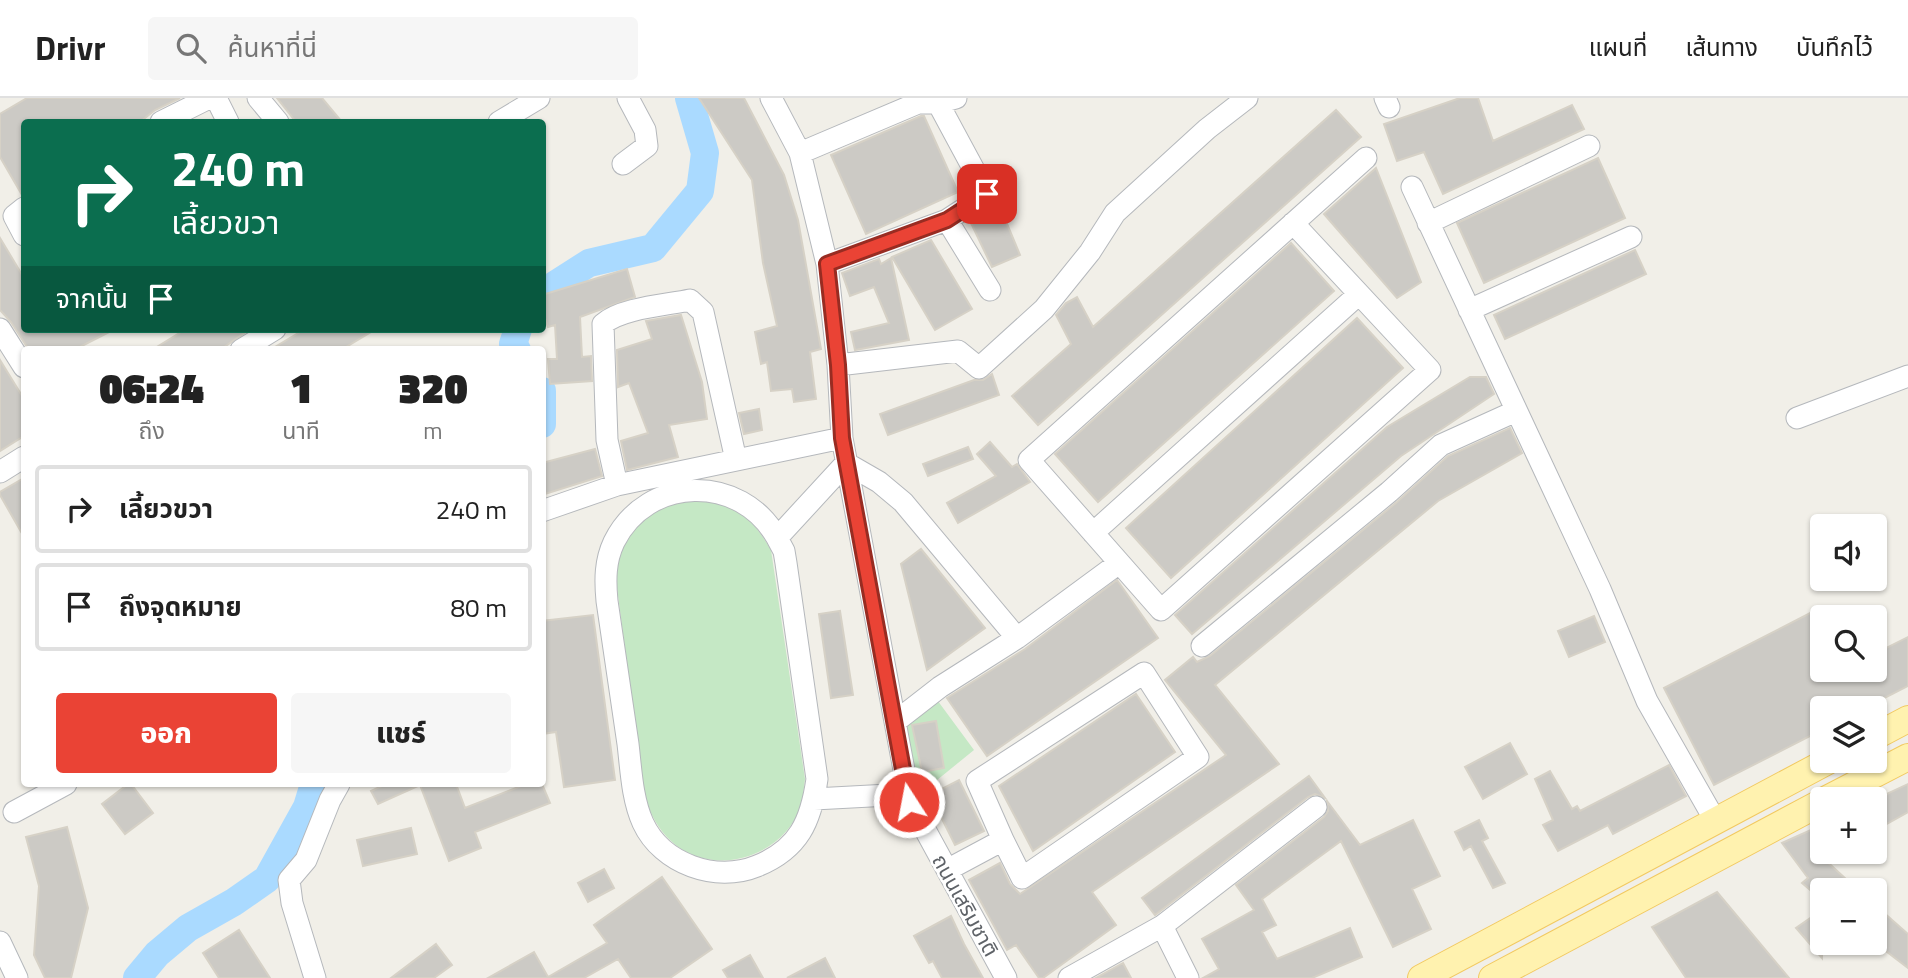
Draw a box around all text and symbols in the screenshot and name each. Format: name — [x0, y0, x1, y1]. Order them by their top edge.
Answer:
search box — [148, 17, 638, 80]
text: Drivr — [35, 23, 106, 73]
text: ค้นหาที่นี่ — [228, 28, 317, 67]
icon: search — [172, 29, 210, 67]
text: แผนที่ — [1589, 29, 1647, 65]
text: เส้นทาง — [1685, 29, 1758, 65]
text: บันทึกไว้ — [1796, 29, 1873, 65]
text: 240 m — [171, 130, 305, 205]
icon: right — [56, 147, 147, 238]
pin — [957, 164, 1017, 224]
icon: arrive — [968, 175, 1006, 213]
text: เลี้ยวขวา — [171, 198, 279, 246]
text: จากนั้น — [56, 279, 128, 318]
icon: arrive — [142, 280, 180, 318]
text: 06:24 — [99, 355, 204, 419]
text: 1 — [290, 355, 313, 419]
text: 320 — [398, 355, 468, 419]
text: ถึง — [139, 413, 165, 448]
text: นาที — [282, 413, 320, 448]
text: m — [423, 413, 442, 448]
text: เลี้ยวขวา — [119, 489, 213, 528]
icon: right — [60, 490, 98, 528]
text: 240 m — [436, 490, 507, 529]
map controls — [1810, 514, 1887, 955]
button: sound — [1810, 514, 1887, 591]
text: ถึงจุดหมาย — [119, 587, 242, 626]
icon: arrive — [60, 588, 98, 626]
text: 80 m — [450, 588, 507, 627]
button: search — [1810, 605, 1887, 682]
button: ออก — [56, 693, 277, 773]
button: แชร์ — [291, 693, 511, 773]
button: layers — [1810, 696, 1887, 773]
position arrow — [872, 765, 946, 839]
button: + — [1810, 787, 1887, 864]
street label: ถนนเสริมชาติ — [925, 848, 1007, 962]
button: − — [1810, 878, 1887, 955]

